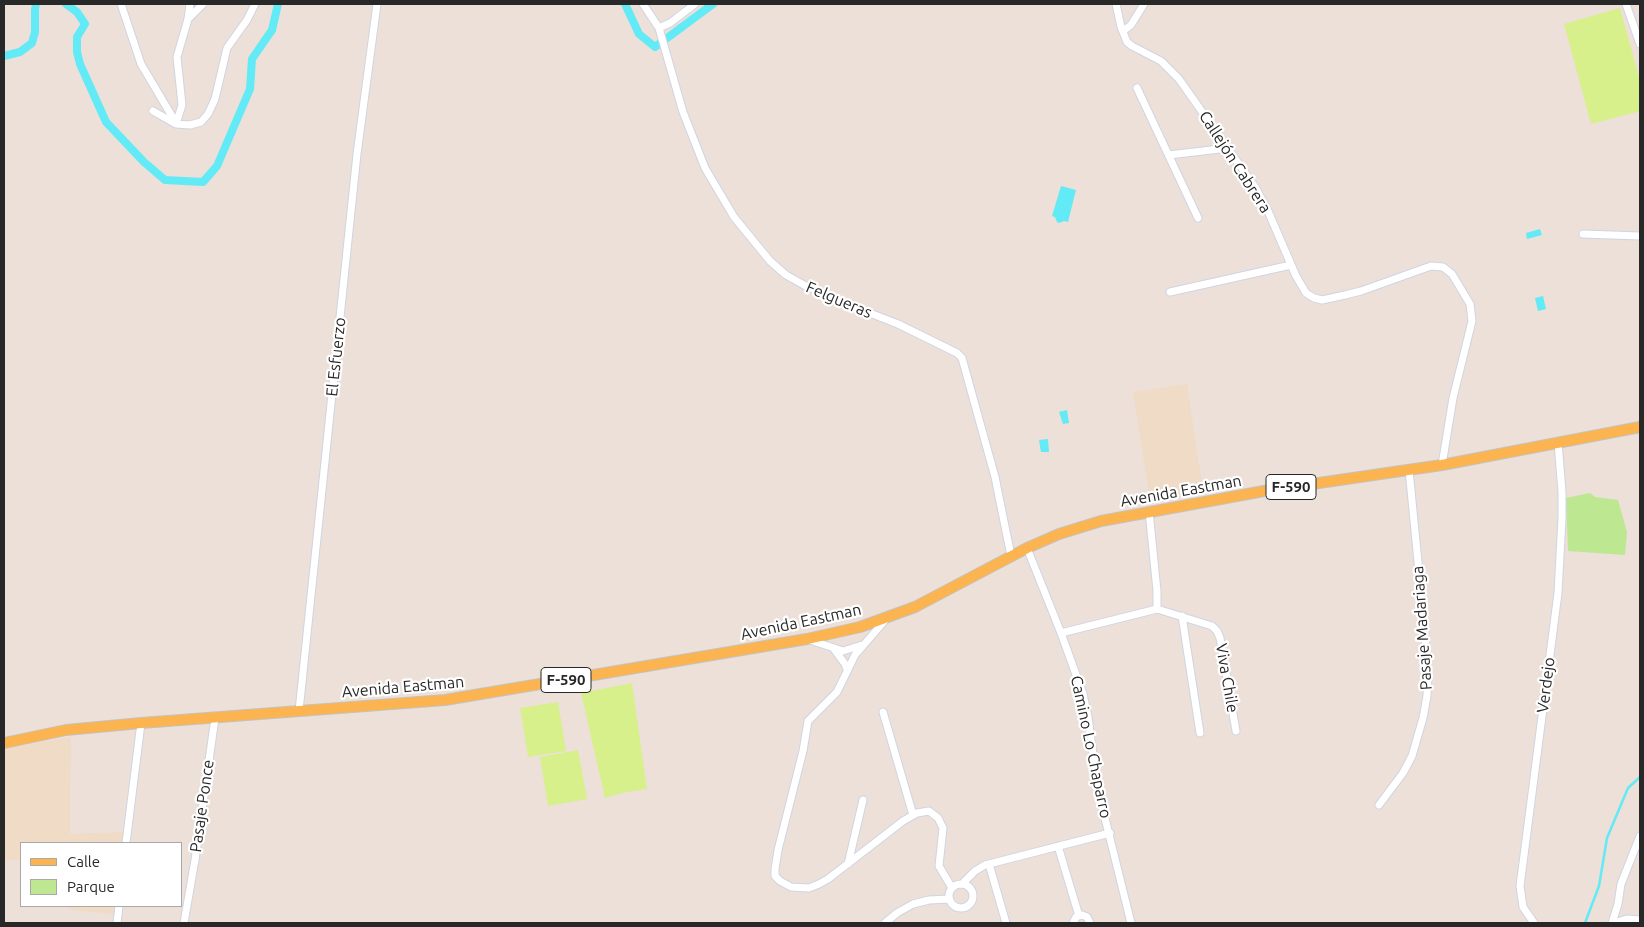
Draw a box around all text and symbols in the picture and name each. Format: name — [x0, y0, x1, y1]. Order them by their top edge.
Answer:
street label: Callejón Cabrera — [1195, 107, 1275, 217]
street label: Felgueras — [803, 278, 875, 322]
street label: El Esfuerzo — [322, 316, 350, 398]
street label: Avenida Eastman — [1119, 471, 1243, 511]
road number: F-590 — [1266, 474, 1316, 500]
street label: Pasaje Madariaga — [1408, 565, 1436, 691]
street label: Avenida Eastman — [739, 600, 863, 644]
street label: Viva Chile — [1211, 642, 1243, 714]
street label: Verdejo — [1533, 656, 1559, 714]
road number: F-590 — [541, 668, 591, 692]
street label: Avenida Eastman — [341, 672, 465, 702]
street label: Camino Lo Chaparro — [1067, 674, 1115, 820]
street label: Pasaje Ponce — [186, 758, 218, 854]
legend — [20, 842, 182, 907]
text: Calle — [67, 853, 100, 870]
text: Parque — [67, 878, 115, 895]

